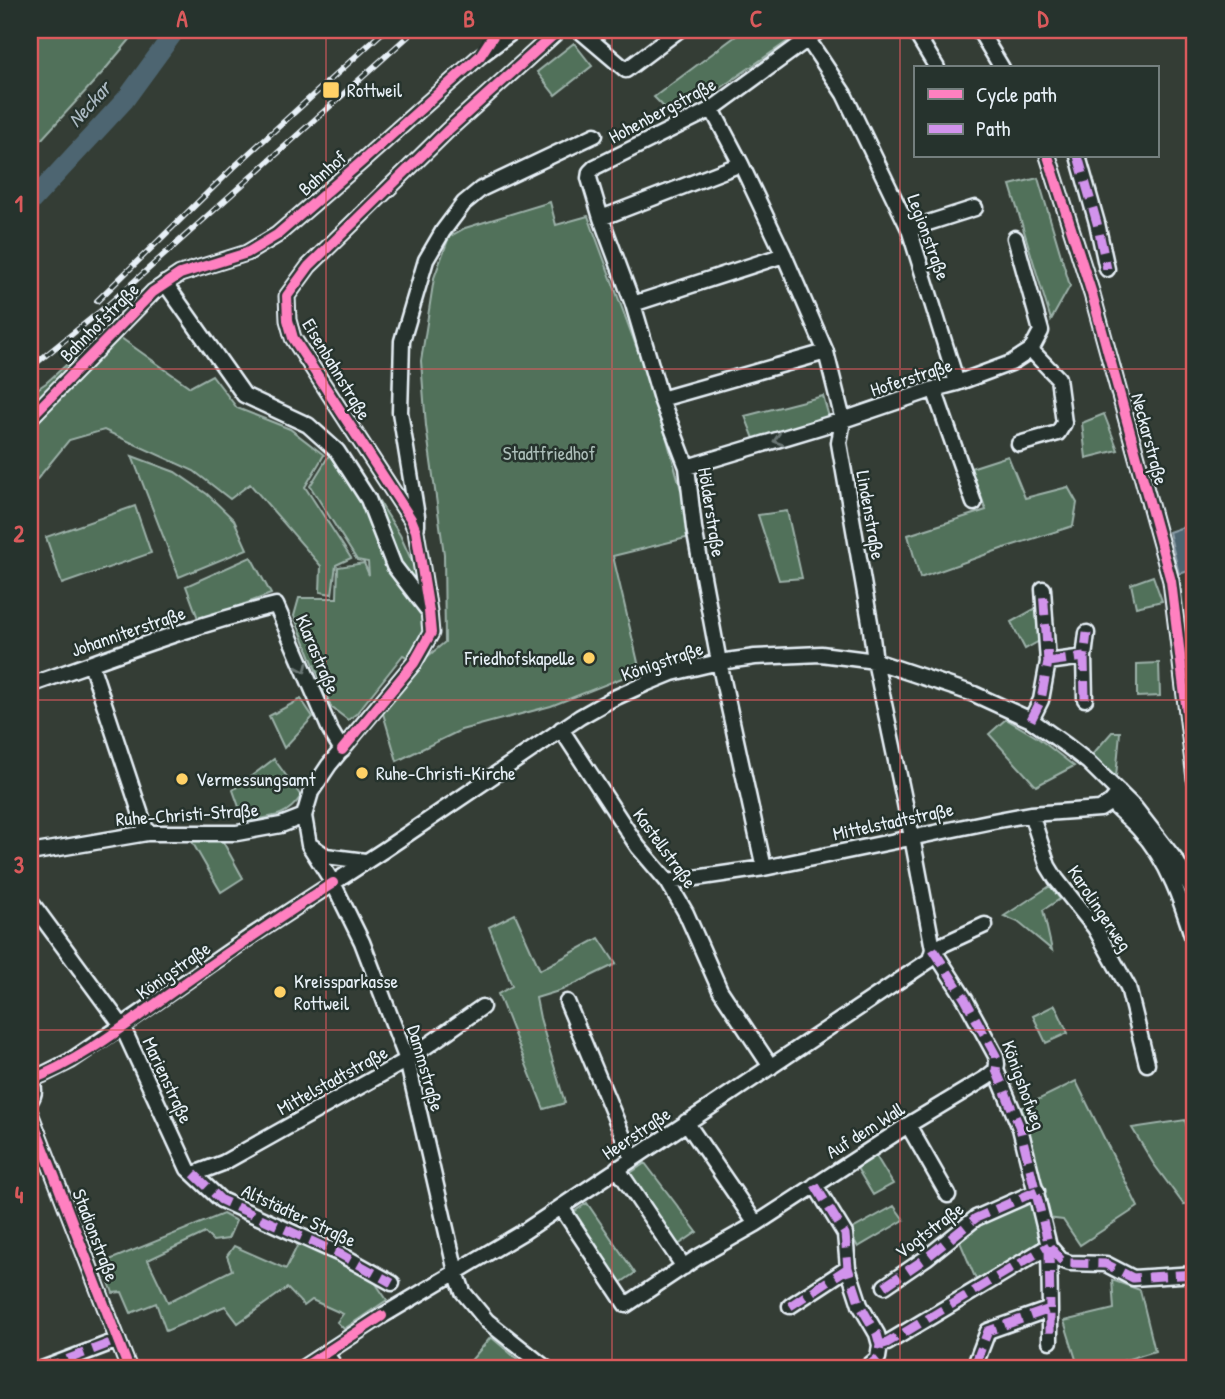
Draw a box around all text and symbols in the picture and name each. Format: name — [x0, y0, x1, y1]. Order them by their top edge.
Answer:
text: A — [176, 3, 188, 34]
text: B — [463, 3, 475, 34]
text: C — [750, 3, 762, 34]
text: D — [1038, 3, 1050, 34]
legend — [914, 66, 1158, 158]
street label: Hohenbergstraße — [604, 71, 721, 149]
water label: Neckar — [61, 73, 119, 133]
place label: Rottweil — [347, 77, 403, 103]
marker: Rottweil — [321, 80, 341, 100]
text: Cycle path — [976, 80, 1057, 109]
text: Path — [976, 114, 1011, 143]
street label: Bahnhof — [292, 145, 352, 201]
text: 1 — [15, 188, 23, 219]
street label: Legionstraße — [901, 190, 957, 284]
street label: Bahnhofstraße — [54, 276, 145, 367]
street label: Eisenbahnstraße — [296, 313, 378, 425]
street label: Hoferstraße — [867, 351, 956, 402]
street label: Neckarstraße — [1125, 390, 1175, 488]
one-way arrow — [772, 432, 785, 446]
park label: Stadtfriedhof — [503, 440, 595, 466]
street label: Hölderstraße — [692, 465, 732, 559]
street label: Lindenstraße — [850, 469, 892, 562]
text: 2 — [14, 518, 25, 549]
street label: Johanniterstraße — [67, 599, 189, 663]
street label: Klarastraße — [290, 611, 346, 698]
street label: Königstraße — [618, 635, 707, 687]
place label: Friedhofskapelle — [464, 645, 575, 671]
marker: Friedhofskapelle — [581, 650, 597, 666]
one-way arrow — [295, 661, 309, 673]
place label: Ruhe-Christi-Kirche — [376, 760, 516, 786]
marker: Ruhe-Christi-Kirche — [354, 765, 370, 781]
place label: Vermessungsamt — [196, 766, 316, 792]
marker: Vermessungsamt — [174, 771, 190, 787]
street label: Mittelstadtstraße — [830, 795, 956, 846]
street label: Ruhe-Christi-Straße — [115, 796, 260, 832]
street label: Kastellstraße — [627, 803, 703, 894]
text: 3 — [14, 849, 24, 880]
street label: Karolingerweg — [1062, 860, 1138, 956]
street label: Königstraße — [131, 935, 216, 1005]
place label: Kreissparkasse Rottweil — [294, 968, 399, 1016]
marker: Kreissparkasse Rottweil — [272, 984, 288, 1000]
street label: Dammstraße — [401, 1022, 451, 1115]
street label: Marienstraße — [137, 1032, 200, 1128]
street label: Königshofweg — [996, 1037, 1052, 1133]
street label: Mittelstadtstraße — [272, 1039, 392, 1121]
street label: Auf dem Wall — [821, 1095, 910, 1164]
street label: Heerstraße — [597, 1100, 676, 1165]
street label: Altstädter Straße — [238, 1177, 361, 1253]
text: 4 — [15, 1179, 24, 1210]
street label: Stadionstraße — [67, 1185, 126, 1285]
street label: Vogtstraße — [889, 1195, 969, 1264]

